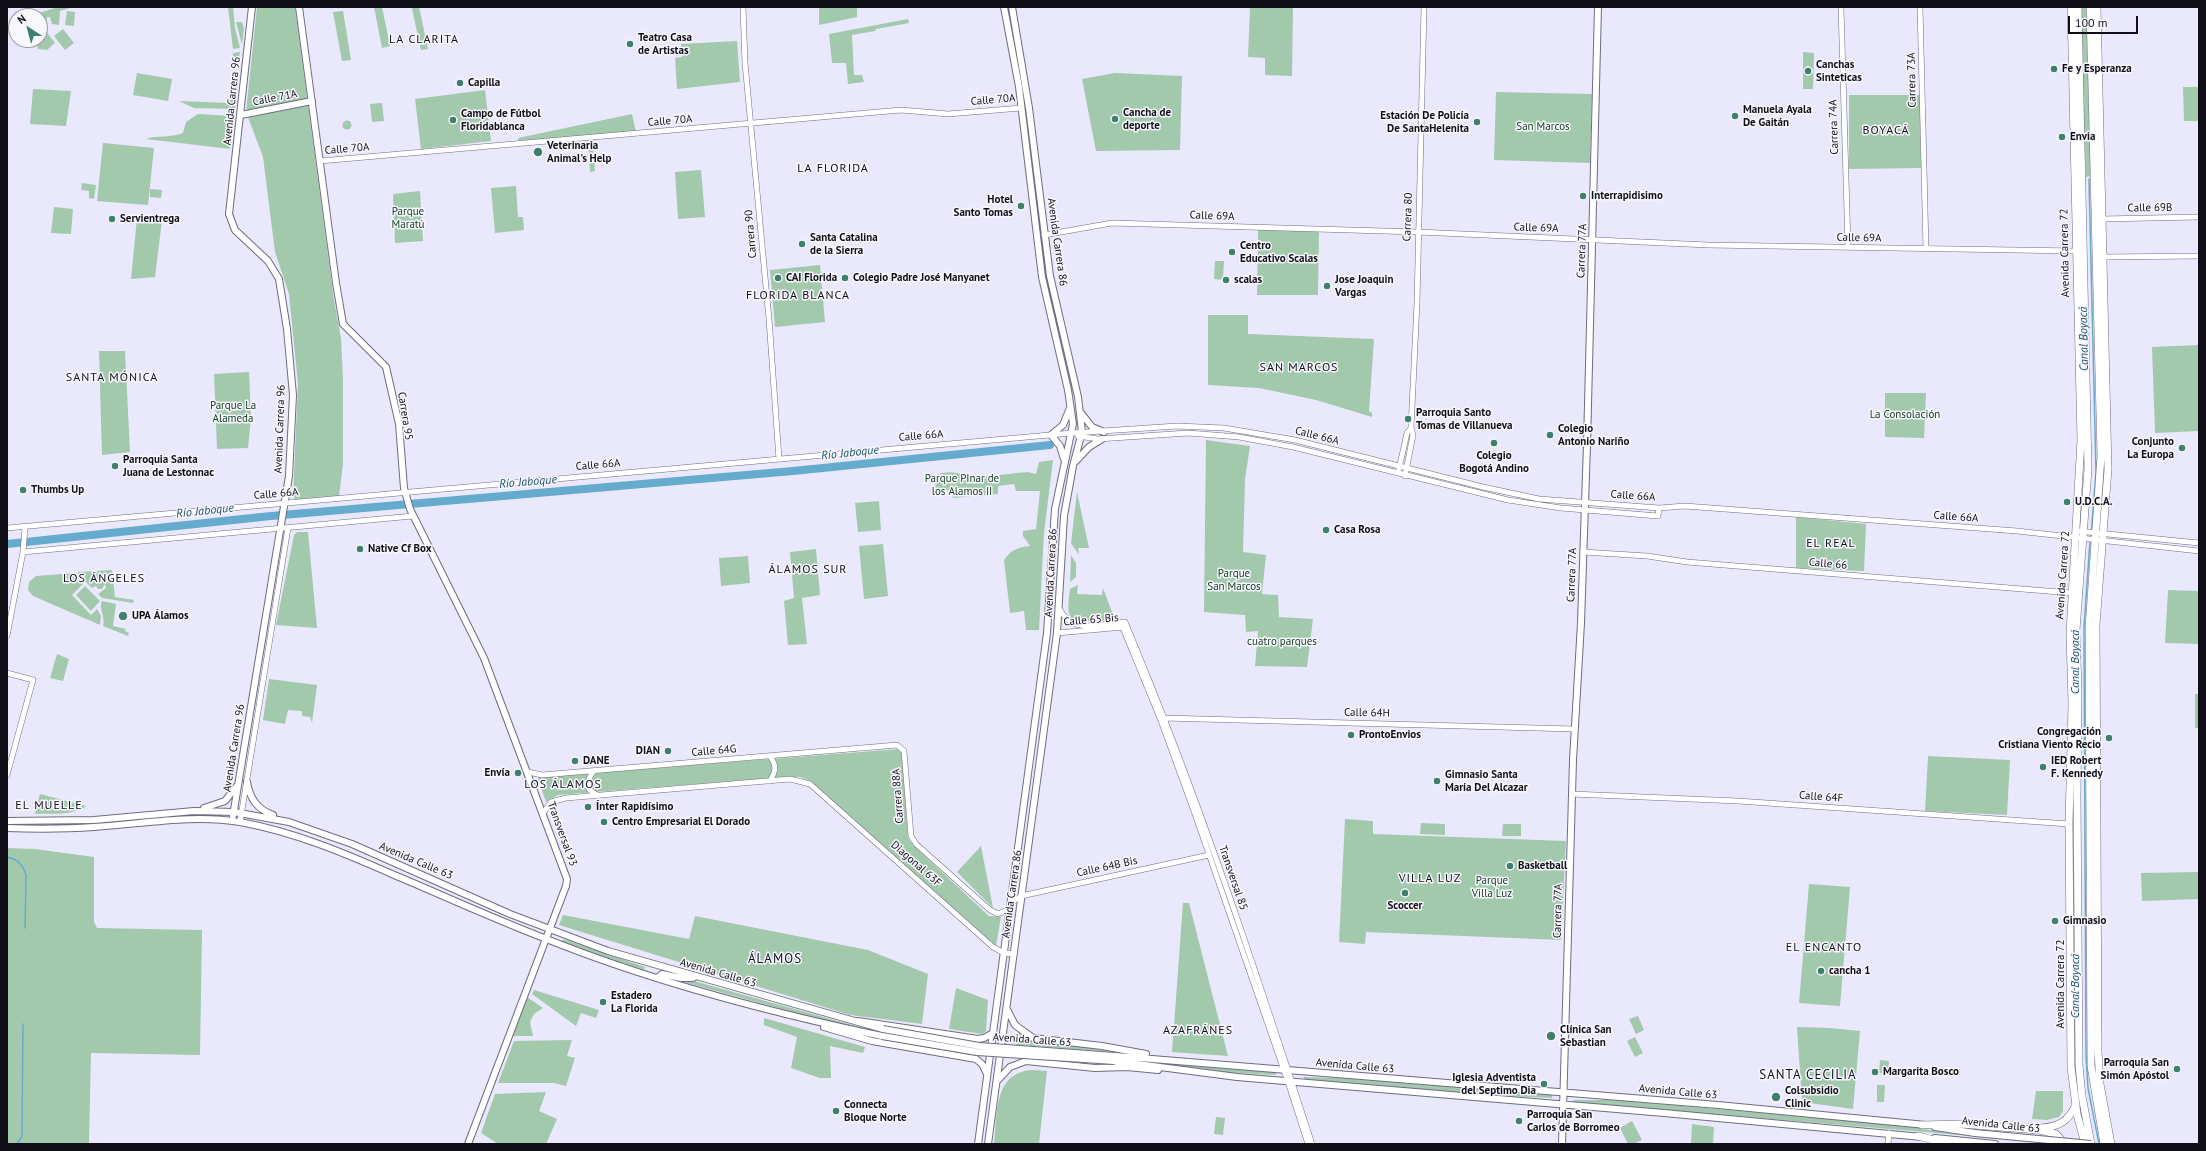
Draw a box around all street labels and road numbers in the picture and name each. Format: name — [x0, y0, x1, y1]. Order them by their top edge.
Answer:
street label: Carrera 73A — [1905, 52, 1919, 108]
street label: Avenida Carrera 96 — [221, 56, 243, 146]
street label: Calle 71A — [252, 87, 298, 109]
street label: Calle 70A — [970, 91, 1016, 109]
street label: Carrera 74A — [1826, 99, 1842, 155]
street label: Calle 70A — [647, 112, 693, 130]
street label: Calle 70A — [324, 140, 370, 158]
street label: Carrera 80 — [1401, 192, 1415, 242]
street label: Avenida Carrera 86 — [1044, 197, 1070, 287]
street label: Calle 69B — [2127, 201, 2173, 215]
street label: Avenida Carrera 72 — [2058, 208, 2072, 298]
street label: Carrera 90 — [742, 209, 760, 259]
street label: Calle 69A — [1189, 209, 1235, 223]
street label: Calle 69A — [1513, 221, 1559, 235]
street label: Carrera 77A — [1574, 224, 1590, 278]
street label: Calle 69A — [1836, 231, 1882, 245]
street label: Avenida Carrera 96 — [272, 384, 288, 474]
street label: Carrera 95 — [395, 391, 415, 441]
street label: Calle 66A — [1294, 424, 1340, 448]
street label: Calle 66A — [898, 427, 944, 445]
street label: Calle 66A — [575, 456, 621, 474]
street label: Calle 66A — [253, 485, 299, 503]
street label: Calle 66A — [1610, 488, 1656, 504]
street label: Calle 66A — [1933, 509, 1979, 525]
street label: Avenida Carrera 86 — [1042, 528, 1060, 618]
street label: Avenida Carrera 72 — [2053, 530, 2073, 620]
street label: Carrera 77A — [1564, 548, 1580, 602]
street label: Calle 66 — [1808, 556, 1848, 572]
street label: Calle 65 Bis — [1063, 611, 1119, 629]
street label: Avenida Carrera 96 — [221, 703, 247, 793]
street label: Calle 64H — [1344, 706, 1390, 720]
street label: Calle 64G — [691, 742, 737, 760]
street label: Carrera 88A — [889, 768, 907, 824]
street label: Calle 64F — [1799, 789, 1843, 805]
street label: Transversal 93 — [544, 800, 580, 868]
street label: Diagonal 63F — [888, 838, 944, 890]
street label: Avenida Calle 63 — [377, 840, 455, 882]
street label: Transversal 85 — [1216, 844, 1250, 912]
street label: Avenida Carrera 86 — [999, 849, 1025, 939]
street label: Calle 64B Bis — [1075, 854, 1139, 880]
street label: Carrera 77A — [1551, 884, 1565, 938]
street label: Avenida Carrera 72 — [2054, 940, 2068, 1028]
street label: Avenida Calle 63 — [678, 956, 758, 990]
street label: Avenida Calle 63 — [992, 1031, 1072, 1049]
street label: Avenida Calle 63 — [1315, 1056, 1395, 1076]
street label: Avenida Calle 63 — [1638, 1082, 1718, 1102]
street label: Avenida Calle 63 — [1961, 1114, 2041, 1136]

